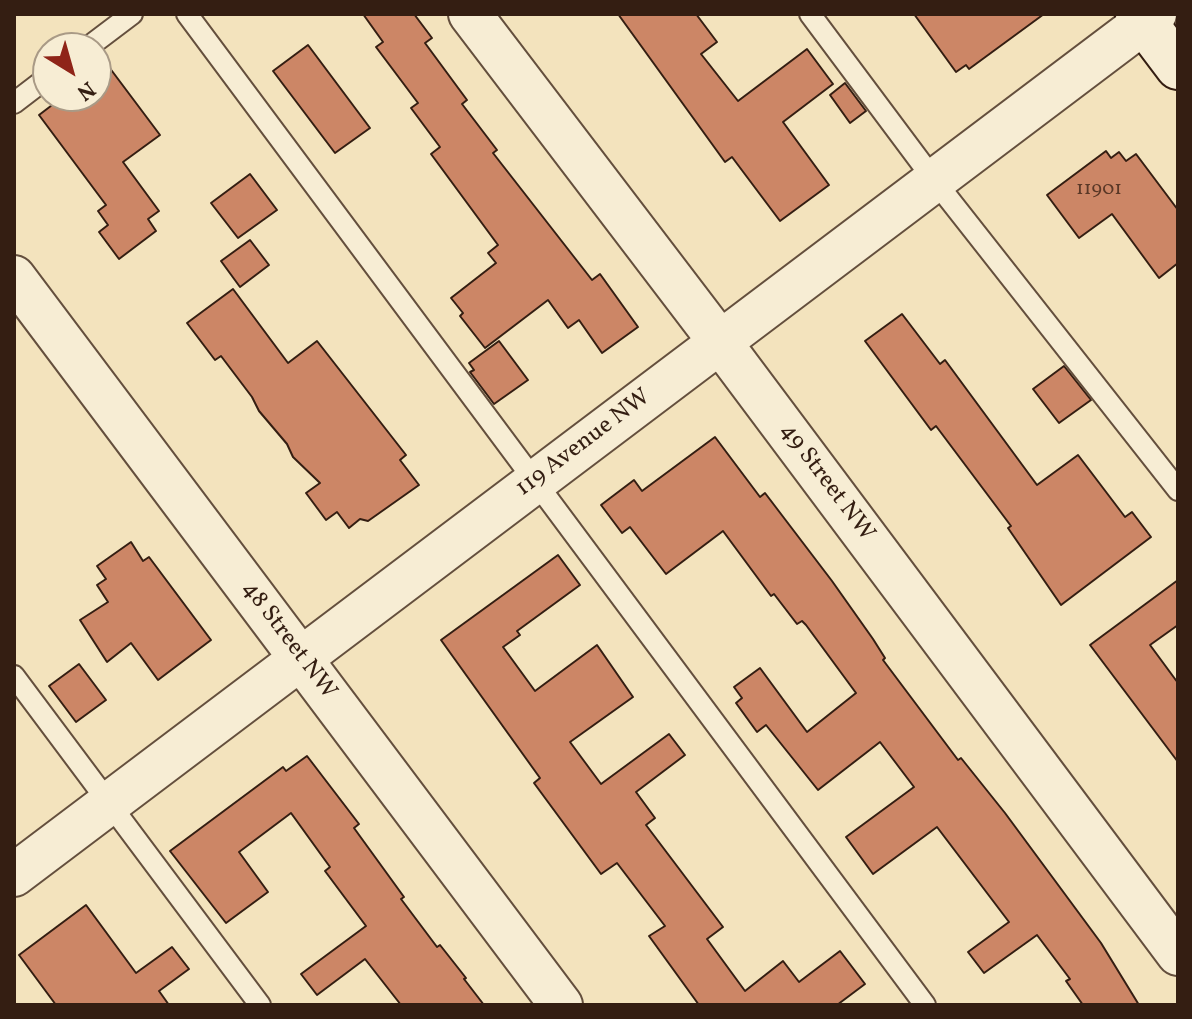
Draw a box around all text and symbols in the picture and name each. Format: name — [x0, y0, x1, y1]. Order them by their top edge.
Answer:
north arrow — [32, 32, 112, 112]
text: N — [70, 73, 101, 107]
house number: 11901 — [1076, 178, 1122, 202]
street label: 119 Avenue NW — [511, 384, 657, 504]
street label: 49 Street NW — [772, 418, 880, 548]
street label: 48 Street NW — [234, 576, 342, 706]

